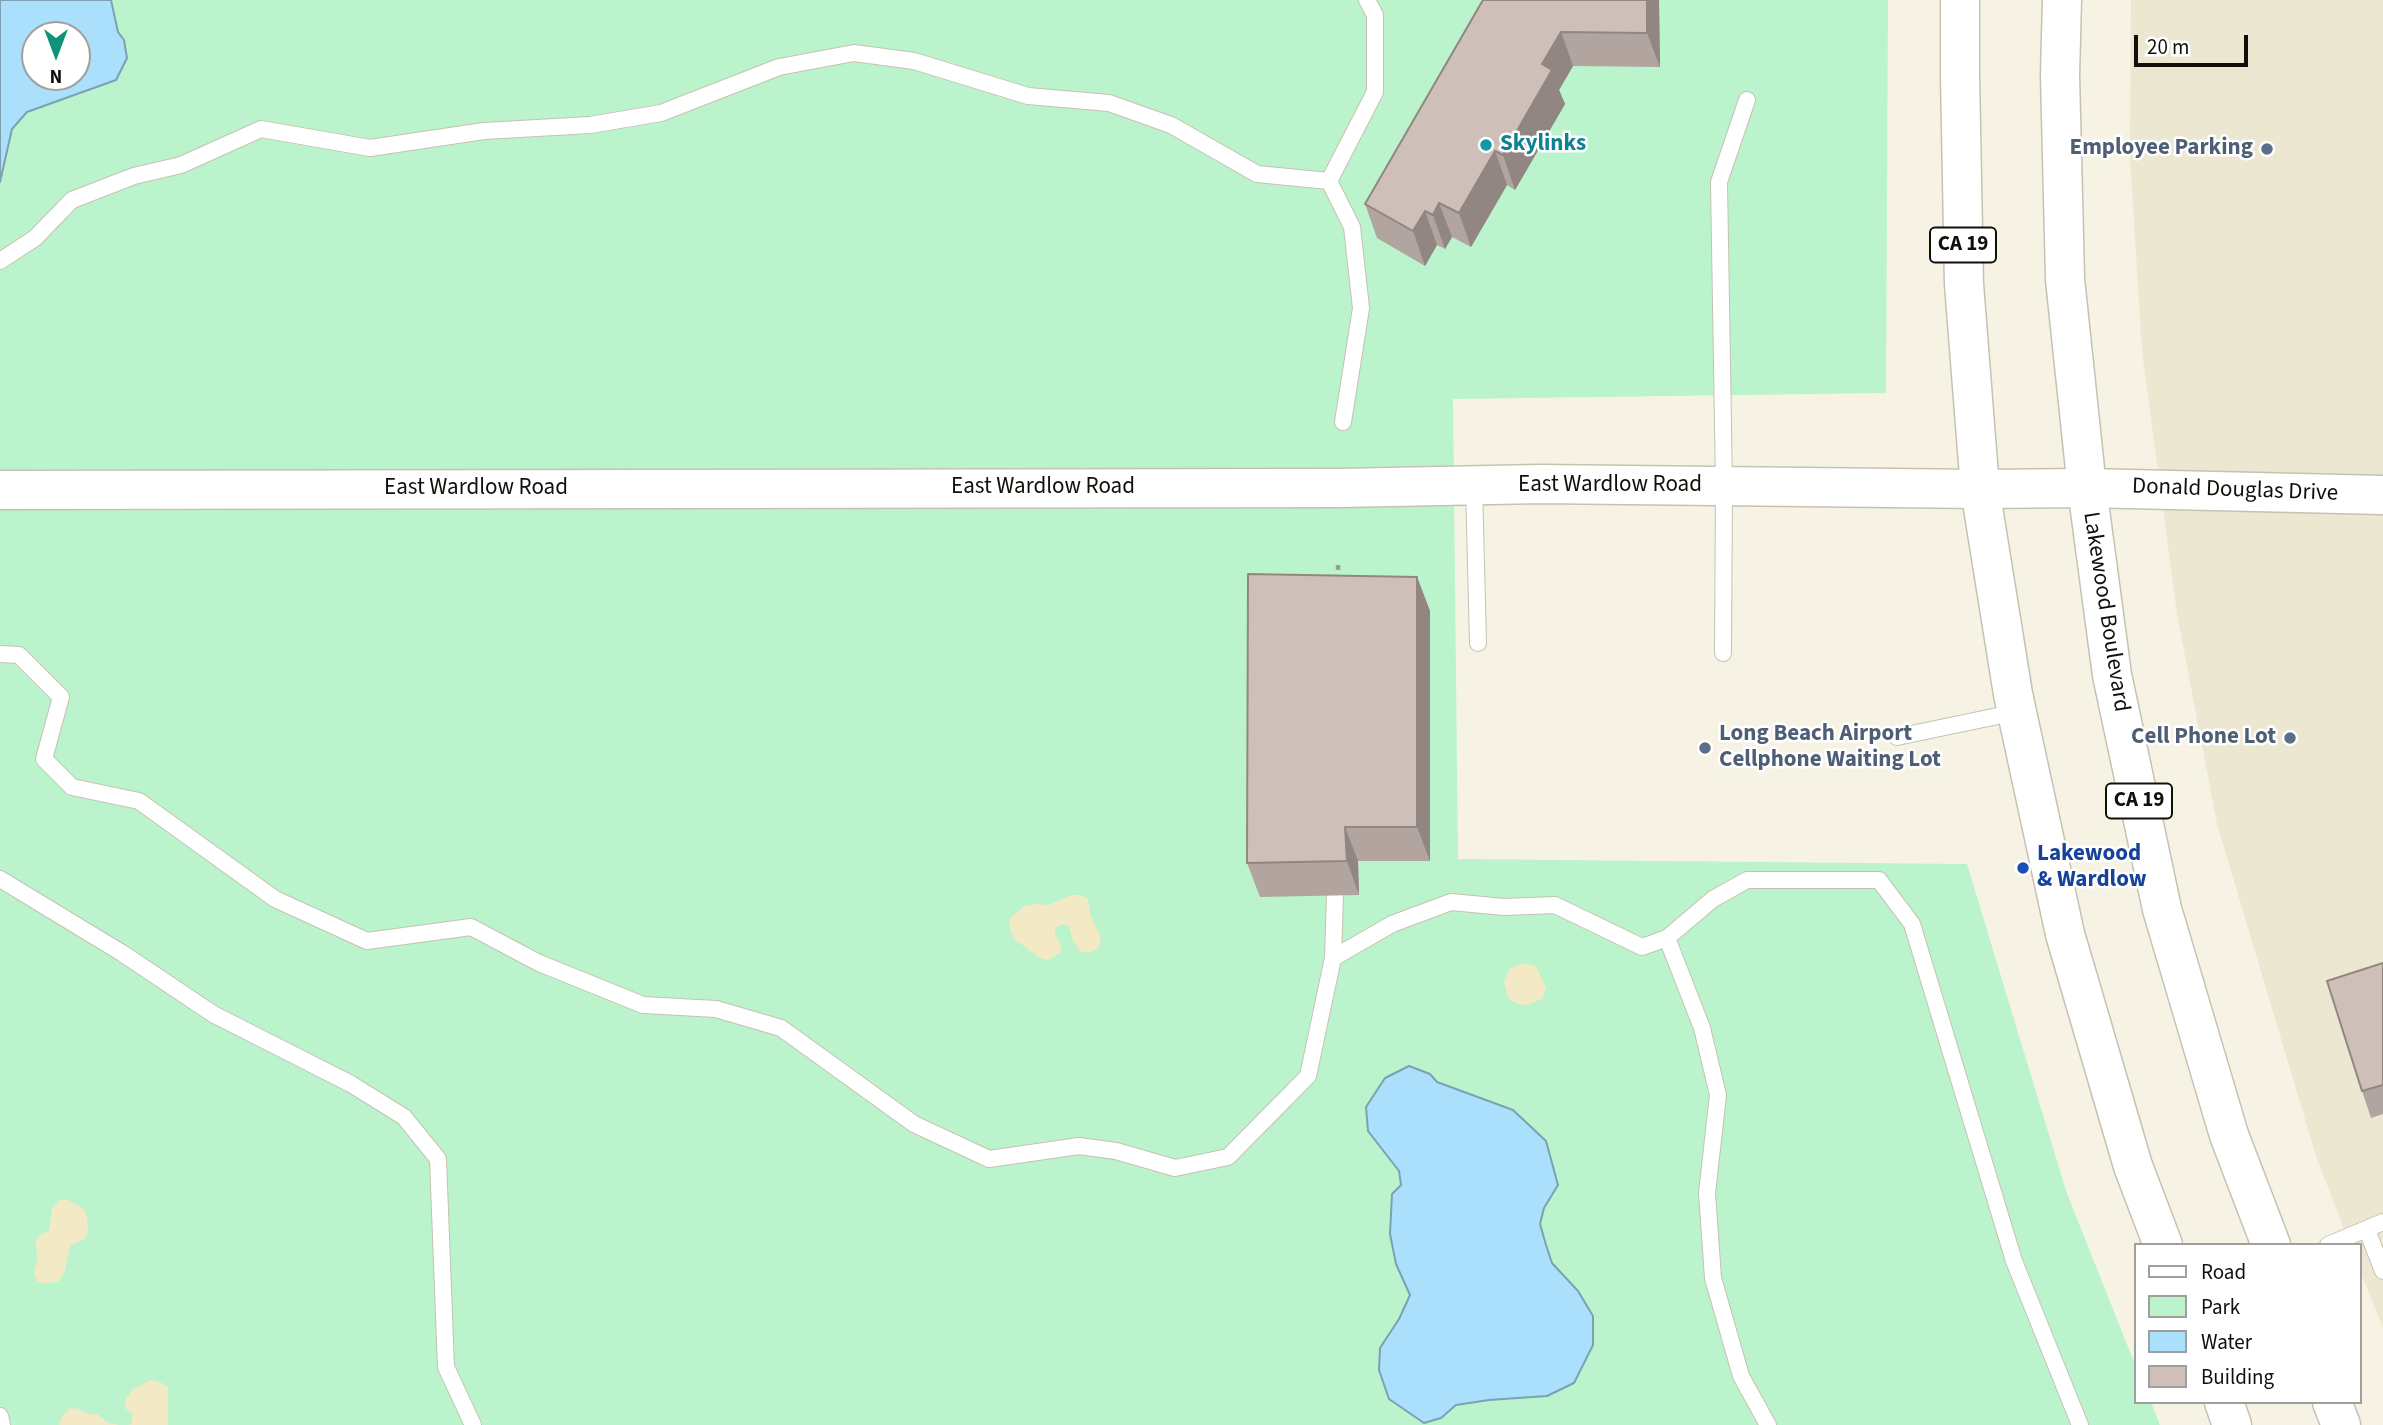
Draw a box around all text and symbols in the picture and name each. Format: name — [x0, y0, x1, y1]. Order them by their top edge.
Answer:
north arrow — [21, 21, 91, 91]
scale bar — [2138, 21, 2252, 65]
text: 20 m — [2147, 32, 2189, 62]
text: N — [50, 62, 62, 89]
place label: Skylinks — [1500, 131, 1586, 159]
place label: Employee Parking — [2070, 135, 2253, 163]
marker: Skylinks — [1478, 137, 1494, 153]
marker: Employee Parking — [2259, 141, 2275, 157]
road number: CA 19 — [1930, 228, 1996, 262]
street label: East Wardlow Road — [1518, 472, 1702, 500]
street label: East Wardlow Road — [951, 474, 1135, 502]
street label: Donald Douglas Drive — [2131, 474, 2339, 508]
street label: East Wardlow Road — [384, 475, 568, 503]
street label: Lakewood Boulevard — [2076, 510, 2134, 714]
place label: Long Beach Airport Cellphone Waiting Lot — [1719, 721, 1941, 775]
place label: Cell Phone Lot — [2131, 724, 2276, 752]
marker: Cell Phone Lot — [2282, 730, 2298, 746]
marker: Long Beach Airport Cellphone Waiting Lot — [1697, 740, 1713, 756]
road number: CA 19 — [2106, 784, 2172, 818]
place label: Lakewood & Wardlow — [2037, 841, 2147, 895]
marker: Lakewood & Wardlow — [2015, 860, 2031, 876]
legend — [2134, 1243, 2362, 1404]
text: Road — [2201, 1257, 2246, 1287]
text: Park — [2201, 1292, 2240, 1322]
text: Water — [2201, 1327, 2252, 1357]
text: Building — [2201, 1362, 2274, 1392]

